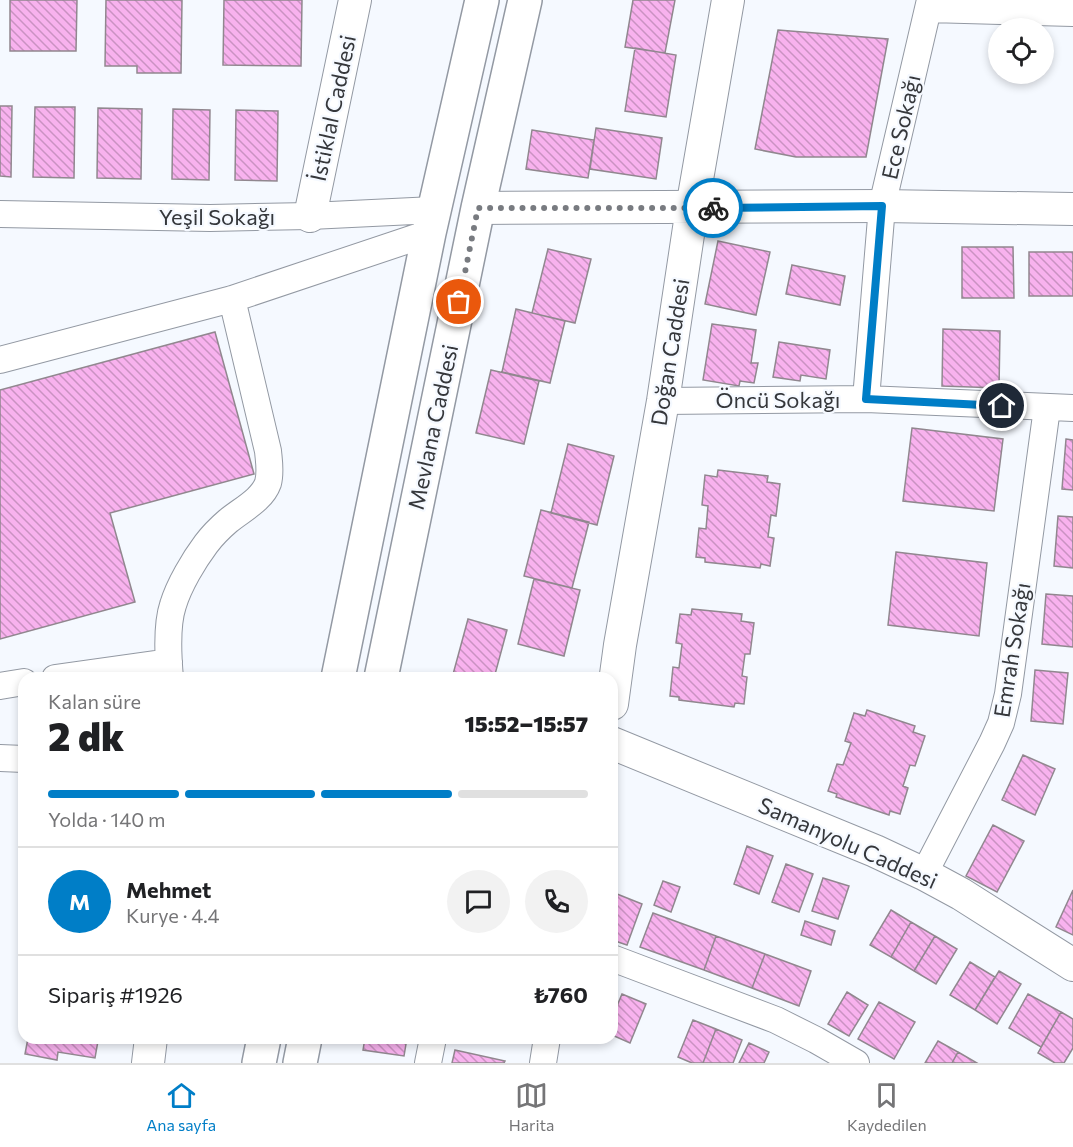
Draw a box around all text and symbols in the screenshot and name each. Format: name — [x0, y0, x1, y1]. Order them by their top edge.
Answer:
map controls — [988, 18, 1054, 84]
button: locate — [988, 18, 1054, 84]
street label: İstiklal Caddesi — [304, 32, 361, 184]
street label: Ece Sokağı — [875, 72, 926, 182]
courier — [683, 178, 743, 238]
icon: bike — [697, 192, 730, 225]
street label: Yeşil Sokağı — [159, 203, 275, 230]
pin — [433, 276, 484, 327]
street label: Doğan Caddesi — [645, 276, 694, 427]
icon: bag — [442, 285, 475, 318]
street label: Mevlana Caddesi — [402, 342, 463, 512]
pin — [976, 380, 1027, 431]
street label: Öncü Sokağı — [715, 386, 841, 413]
icon: home — [985, 389, 1018, 422]
street label: Emrah Sokağı — [988, 581, 1035, 719]
text: Kalan süre — [48, 689, 141, 713]
text: 15:52–15:57 — [465, 710, 588, 737]
text: 2 dk — [48, 711, 124, 759]
street label: Samanyolu Caddesi — [755, 791, 942, 894]
text: Yolda · 140 m — [48, 807, 166, 831]
button: chat — [447, 870, 510, 933]
button: phone — [525, 870, 588, 933]
text: Mehmet — [126, 876, 211, 903]
text: M — [69, 888, 90, 915]
text: Kurye · 4.4 — [126, 903, 220, 927]
text: Sipariş #1926 — [48, 981, 183, 1008]
text: ₺760 — [533, 981, 588, 1008]
tab: Ana sayfa — [146, 1079, 216, 1134]
tab: Harita — [509, 1079, 554, 1134]
tab: Kaydedilen — [847, 1079, 927, 1134]

